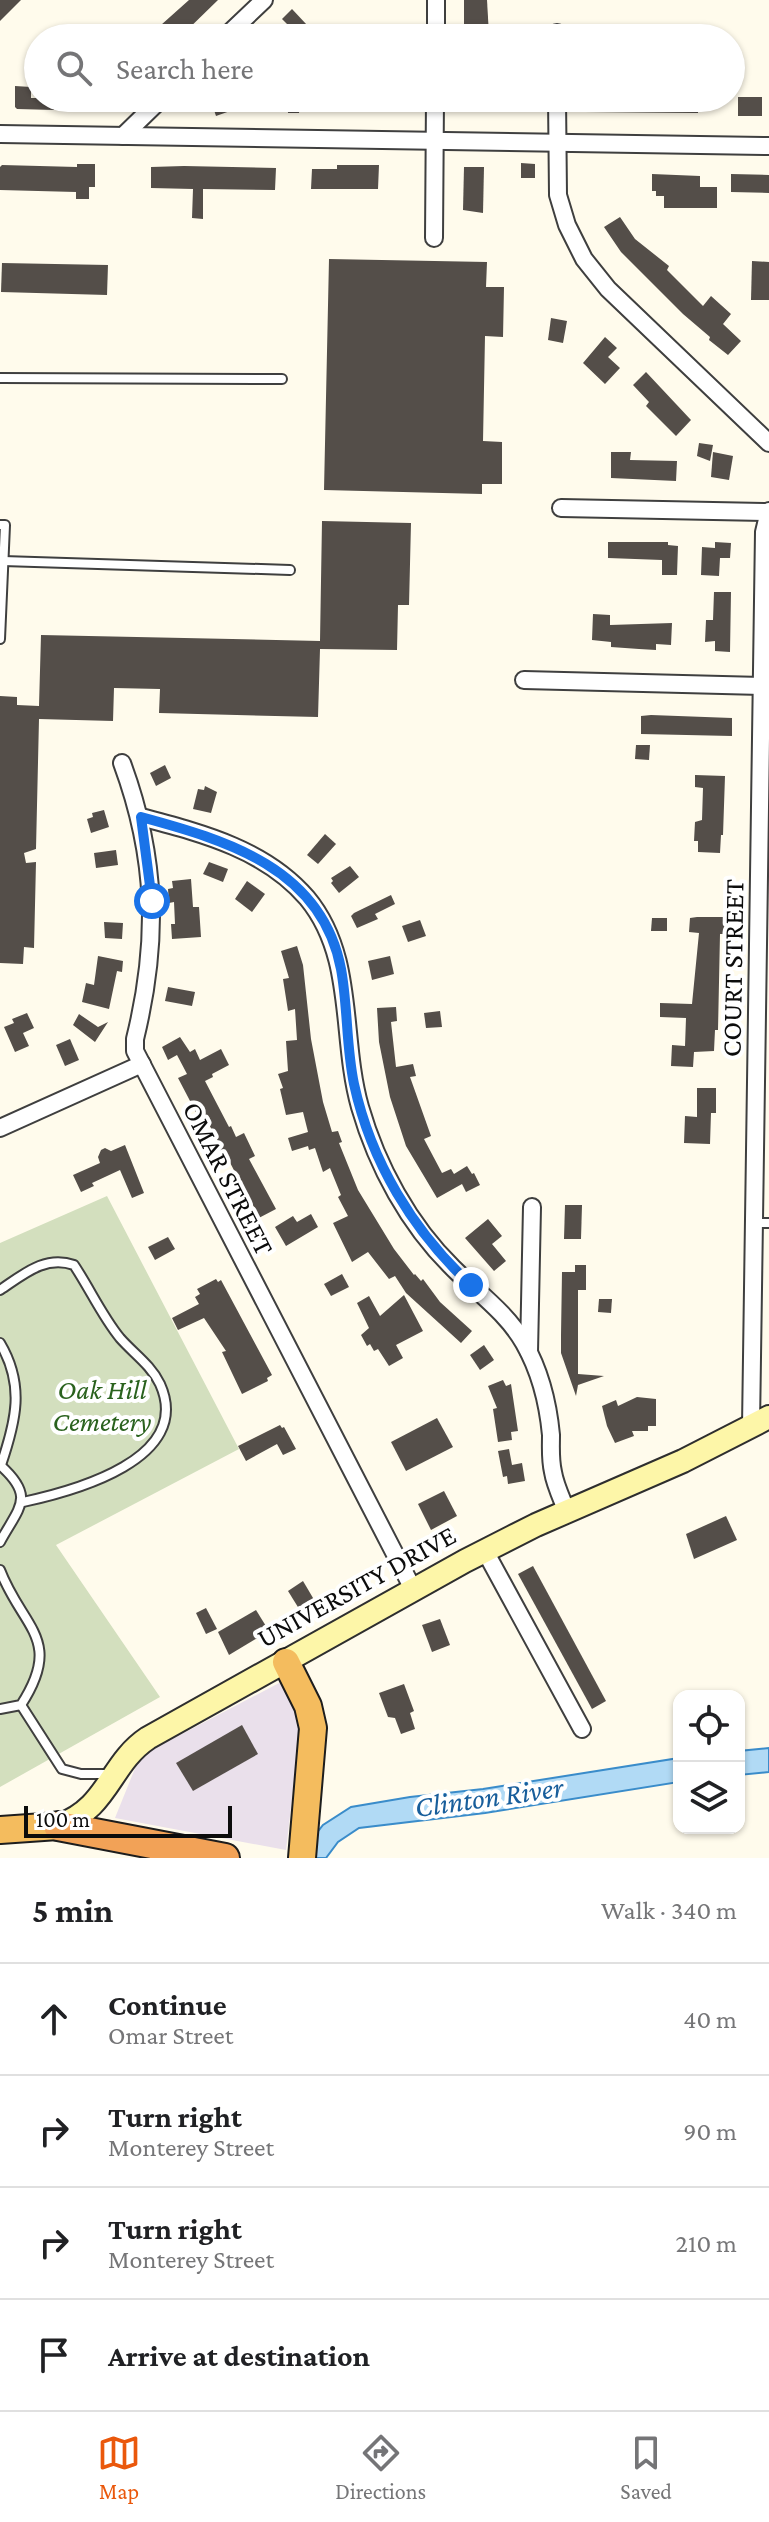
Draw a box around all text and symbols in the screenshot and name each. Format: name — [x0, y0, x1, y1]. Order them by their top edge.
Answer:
search box — [24, 24, 745, 112]
icon: search — [52, 46, 96, 90]
text: Search here — [116, 52, 254, 85]
street label: COURT STREET — [715, 879, 750, 1057]
route start — [134, 883, 170, 919]
street label: OMAR STREET — [177, 1096, 281, 1260]
route end — [453, 1267, 489, 1303]
park label: Oak Hill Cemetery — [53, 1374, 152, 1437]
street label: UNIVERSITY DRIVE — [252, 1519, 461, 1654]
map controls — [673, 1690, 745, 1834]
button: locate — [673, 1690, 745, 1762]
button: layers — [673, 1762, 745, 1834]
water label: Clinton River — [413, 1770, 567, 1823]
scale bar — [24, 1802, 232, 1838]
text: 100 m — [36, 1807, 90, 1832]
text: 5 min — [32, 1892, 113, 1929]
text: Walk · 340 m — [601, 1896, 737, 1925]
text: Continue — [108, 1988, 227, 2021]
icon: ahead — [32, 1997, 76, 2041]
text: 40 m — [683, 2005, 737, 2034]
text: Omar Street — [108, 2021, 233, 2050]
text: Turn right — [108, 2100, 242, 2133]
icon: right — [32, 2109, 76, 2153]
text: 90 m — [683, 2117, 737, 2146]
text: Monterey Street — [108, 2133, 274, 2162]
text: Turn right — [108, 2212, 242, 2245]
icon: right — [32, 2221, 76, 2265]
text: 210 m — [676, 2229, 737, 2258]
text: Monterey Street — [108, 2245, 274, 2274]
icon: arrive — [32, 2333, 76, 2377]
text: Arrive at destination — [108, 2339, 370, 2372]
tab: Map — [97, 2431, 141, 2504]
tab: Directions — [335, 2431, 426, 2504]
tab: Saved — [620, 2431, 672, 2504]

